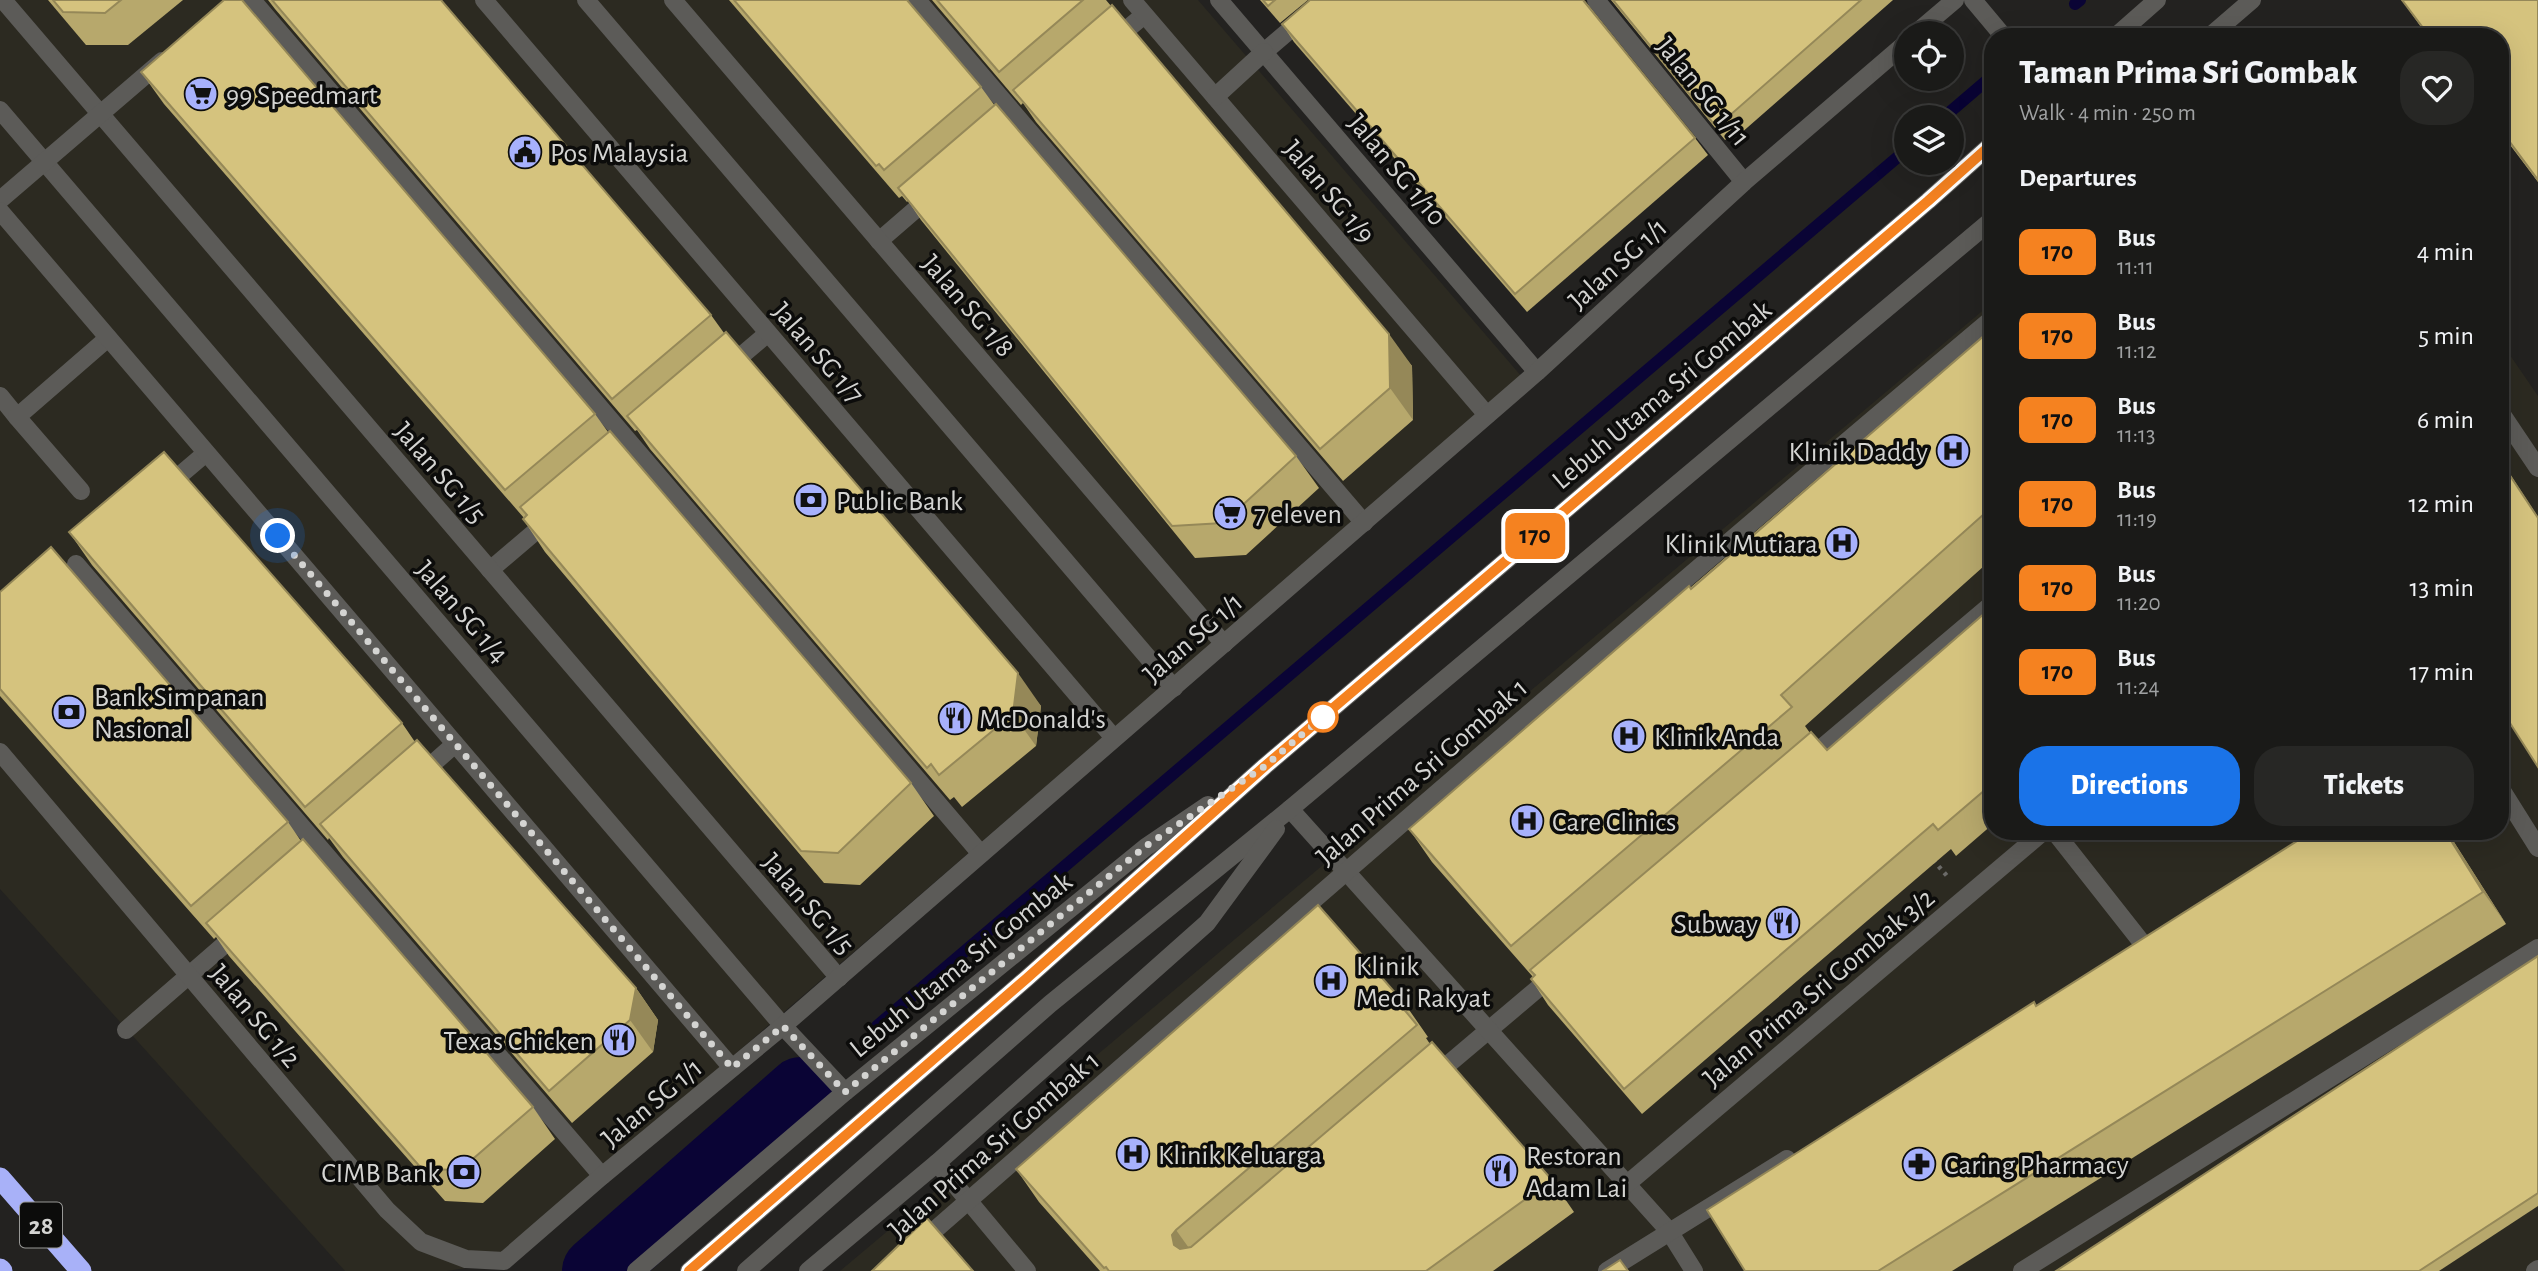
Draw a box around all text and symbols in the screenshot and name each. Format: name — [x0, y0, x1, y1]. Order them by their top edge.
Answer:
map controls — [1894, 21, 1964, 175]
button: locate — [1894, 21, 1964, 91]
street label: Jalan SG 1/11 — [1650, 32, 1755, 152]
button: heart — [2400, 51, 2474, 125]
text: Taman Prima Sri Gombak — [2019, 57, 2357, 90]
supermarket icon: 99 Speedmart — [182, 75, 220, 113]
place label: 99 Speedmart — [226, 82, 378, 110]
text: Walk · 4 min · 250 m — [2019, 102, 2196, 125]
button: layers — [1894, 105, 1964, 175]
street label: Jalan SG 1/10 — [1342, 109, 1451, 232]
public building icon: Pos Malaysia — [506, 133, 544, 171]
street label: Jalan SG 1/9 — [1278, 135, 1379, 249]
place label: Pos Malaysia — [550, 140, 688, 168]
text: Departures — [2019, 165, 2137, 191]
street label: Jalan SG 1/1 — [1564, 213, 1673, 316]
text: Bus — [2117, 225, 2156, 251]
text: 4 min — [2417, 239, 2474, 265]
text: 170 — [2042, 240, 2073, 264]
street label: Jalan SG 1/8 — [916, 250, 1019, 363]
text: 11:11 — [2117, 256, 2154, 279]
street label: Lebuh Utama Sri Gombak — [1547, 296, 1777, 495]
street label: Jalan SG 1/7 — [766, 297, 869, 409]
text: Bus — [2117, 309, 2156, 335]
text: 5 min — [2418, 323, 2474, 349]
text: 170 — [2042, 324, 2073, 348]
text: 11:12 — [2117, 340, 2156, 363]
text: Bus — [2117, 393, 2156, 419]
text: 6 min — [2417, 407, 2474, 433]
text: 170 — [2042, 408, 2073, 432]
street label: Jalan SG 1/5 — [388, 417, 491, 529]
text: 11:13 — [2117, 424, 2155, 447]
hospital icon: Klinik Daddy — [1934, 432, 1972, 470]
place label: Klinik Daddy — [1788, 439, 1928, 467]
text: Bus — [2117, 477, 2156, 503]
bank icon: Public Bank — [792, 481, 830, 519]
place label: Public Bank — [836, 488, 963, 516]
text: 12 min — [2408, 491, 2474, 517]
text: 170 — [2042, 492, 2073, 516]
supermarket icon: 7 eleven — [1211, 494, 1249, 532]
place label: 7 eleven — [1254, 501, 1342, 529]
text: 11:19 — [2117, 508, 2157, 531]
line badge: 170 — [1495, 513, 1575, 559]
your location — [260, 518, 295, 553]
text: 170 — [1519, 524, 1551, 548]
hospital icon: Klinik Mutiara — [1823, 524, 1861, 562]
place label: Klinik Mutiara — [1665, 531, 1818, 559]
street label: Jalan SG 1/4 — [410, 556, 513, 669]
text: Bus — [2117, 561, 2156, 587]
text: 13 min — [2410, 575, 2474, 601]
text: 170 — [2042, 576, 2073, 600]
street label: Jalan SG 1/1 — [1138, 588, 1248, 689]
text: 11:20 — [2117, 592, 2161, 615]
text: Bus — [2117, 645, 2156, 671]
text: 17 min — [2409, 659, 2474, 685]
text: 170 — [2042, 660, 2073, 684]
street label: Jalan Prima Sri Gombak 1 — [1311, 674, 1533, 871]
text: 11:24 — [2117, 676, 2160, 699]
place label: Bank Simpanan Nasional — [94, 684, 264, 744]
bank icon: Bank Simpanan Nasional — [50, 693, 88, 731]
restaurant icon: McDonald's — [936, 699, 974, 737]
unlabelled marker — [1308, 702, 1338, 732]
place label: McDonald's — [979, 706, 1106, 734]
hospital icon: Klinik Anda — [1610, 717, 1648, 755]
place label: Klinik Anda — [1654, 724, 1779, 752]
button: Directions — [2019, 746, 2240, 826]
button: Tickets — [2254, 746, 2474, 826]
hospital icon: Care Clinics — [1508, 802, 1546, 840]
place label: Care Clinics — [1552, 809, 1676, 837]
street label: Jalan SG 1/5 — [756, 848, 859, 960]
street label: Lebuh Utama Sri Gombak — [845, 867, 1078, 1063]
street label: Jalan Prima Sri Gombak 3/2 — [1698, 884, 1940, 1093]
restaurant icon: Subway — [1764, 904, 1802, 942]
place label: Subway — [1674, 911, 1758, 939]
place label: Klinik Medi Rakyat — [1356, 953, 1490, 1013]
street label: Jalan SG 1/2 — [204, 960, 305, 1073]
hospital icon: Klinik Medi Rakyat — [1312, 962, 1350, 1000]
restaurant icon: Texas Chicken — [600, 1021, 638, 1059]
place label: Texas Chicken — [443, 1028, 594, 1056]
street label: Jalan Prima Sri Gombak 1 — [883, 1047, 1105, 1244]
street label: Jalan SG 1/1 — [597, 1054, 708, 1153]
hospital icon: Klinik Keluarga — [1114, 1135, 1152, 1173]
place label: Klinik Keluarga — [1158, 1142, 1322, 1170]
place label: Restoran Adam Lai — [1526, 1143, 1627, 1203]
pharmacy icon: Caring Pharmacy — [1900, 1145, 1938, 1183]
restaurant icon: Restoran Adam Lai — [1482, 1152, 1520, 1190]
place label: Caring Pharmacy — [1944, 1152, 2129, 1180]
bank icon: CIMB Bank — [445, 1153, 483, 1191]
place label: CIMB Bank — [321, 1160, 440, 1188]
road number: 28 — [20, 1202, 62, 1248]

